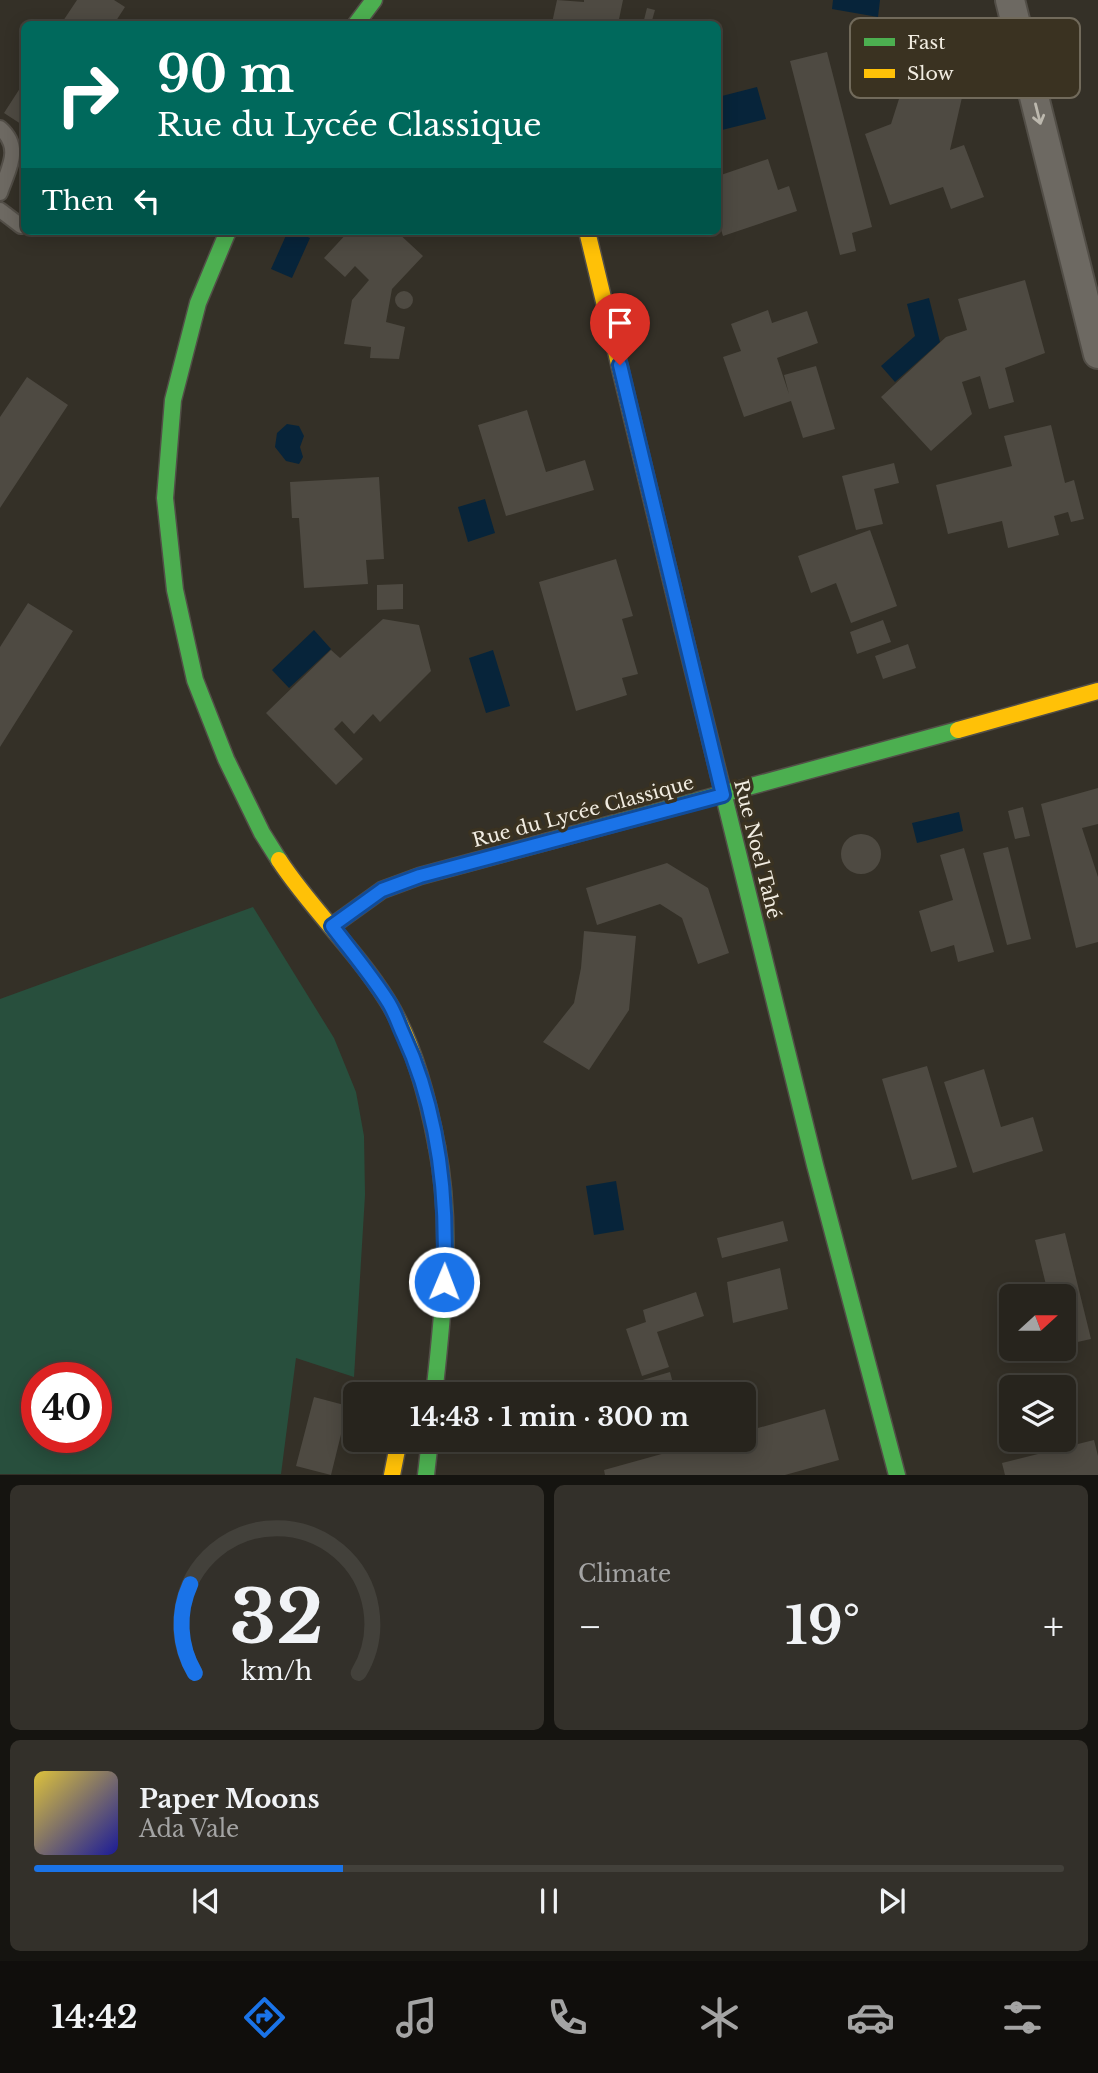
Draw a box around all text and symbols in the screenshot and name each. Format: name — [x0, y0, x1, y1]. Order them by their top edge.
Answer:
legend — [850, 18, 1080, 98]
text: Fast — [907, 31, 946, 54]
text: 90 m — [157, 44, 294, 105]
icon: right — [42, 49, 133, 140]
text: Slow — [907, 62, 954, 85]
one-way arrow — [1032, 102, 1045, 125]
text: Rue du Lycée Classique — [157, 105, 541, 145]
icon: left — [128, 182, 166, 220]
text: Then — [42, 185, 114, 217]
pin — [590, 293, 650, 365]
icon: arrive — [601, 304, 639, 342]
street label: Rue du Lycée Classique — [470, 771, 696, 852]
street label: Rue Noel Tahé — [729, 777, 786, 921]
position arrow — [407, 1245, 481, 1319]
north arrow — [999, 1284, 1076, 1362]
map controls — [999, 1284, 1076, 1452]
speed limit sign: 40 — [21, 1362, 112, 1453]
button: layers — [999, 1375, 1076, 1452]
text: 14:43 · 1 min · 300 m — [410, 1401, 689, 1433]
text: Climate — [578, 1560, 671, 1588]
text: 32 — [230, 1573, 324, 1664]
text: 19° — [785, 1594, 860, 1658]
text: − — [578, 1603, 602, 1650]
text: + — [1043, 1603, 1064, 1650]
text: km/h — [242, 1656, 312, 1687]
text: Paper Moons — [139, 1783, 320, 1815]
text: Ada Vale — [139, 1815, 239, 1843]
icon: previous — [187, 1882, 225, 1920]
icon: pause — [530, 1882, 568, 1920]
icon: next — [873, 1882, 911, 1920]
icon: directions — [240, 1993, 289, 2042]
icon: music — [392, 1993, 441, 2042]
icon: phone — [543, 1993, 592, 2042]
icon: climate — [695, 1993, 744, 2042]
icon: car — [846, 1993, 895, 2042]
icon: filters — [998, 1993, 1047, 2042]
text: 14:42 — [51, 1997, 138, 2037]

